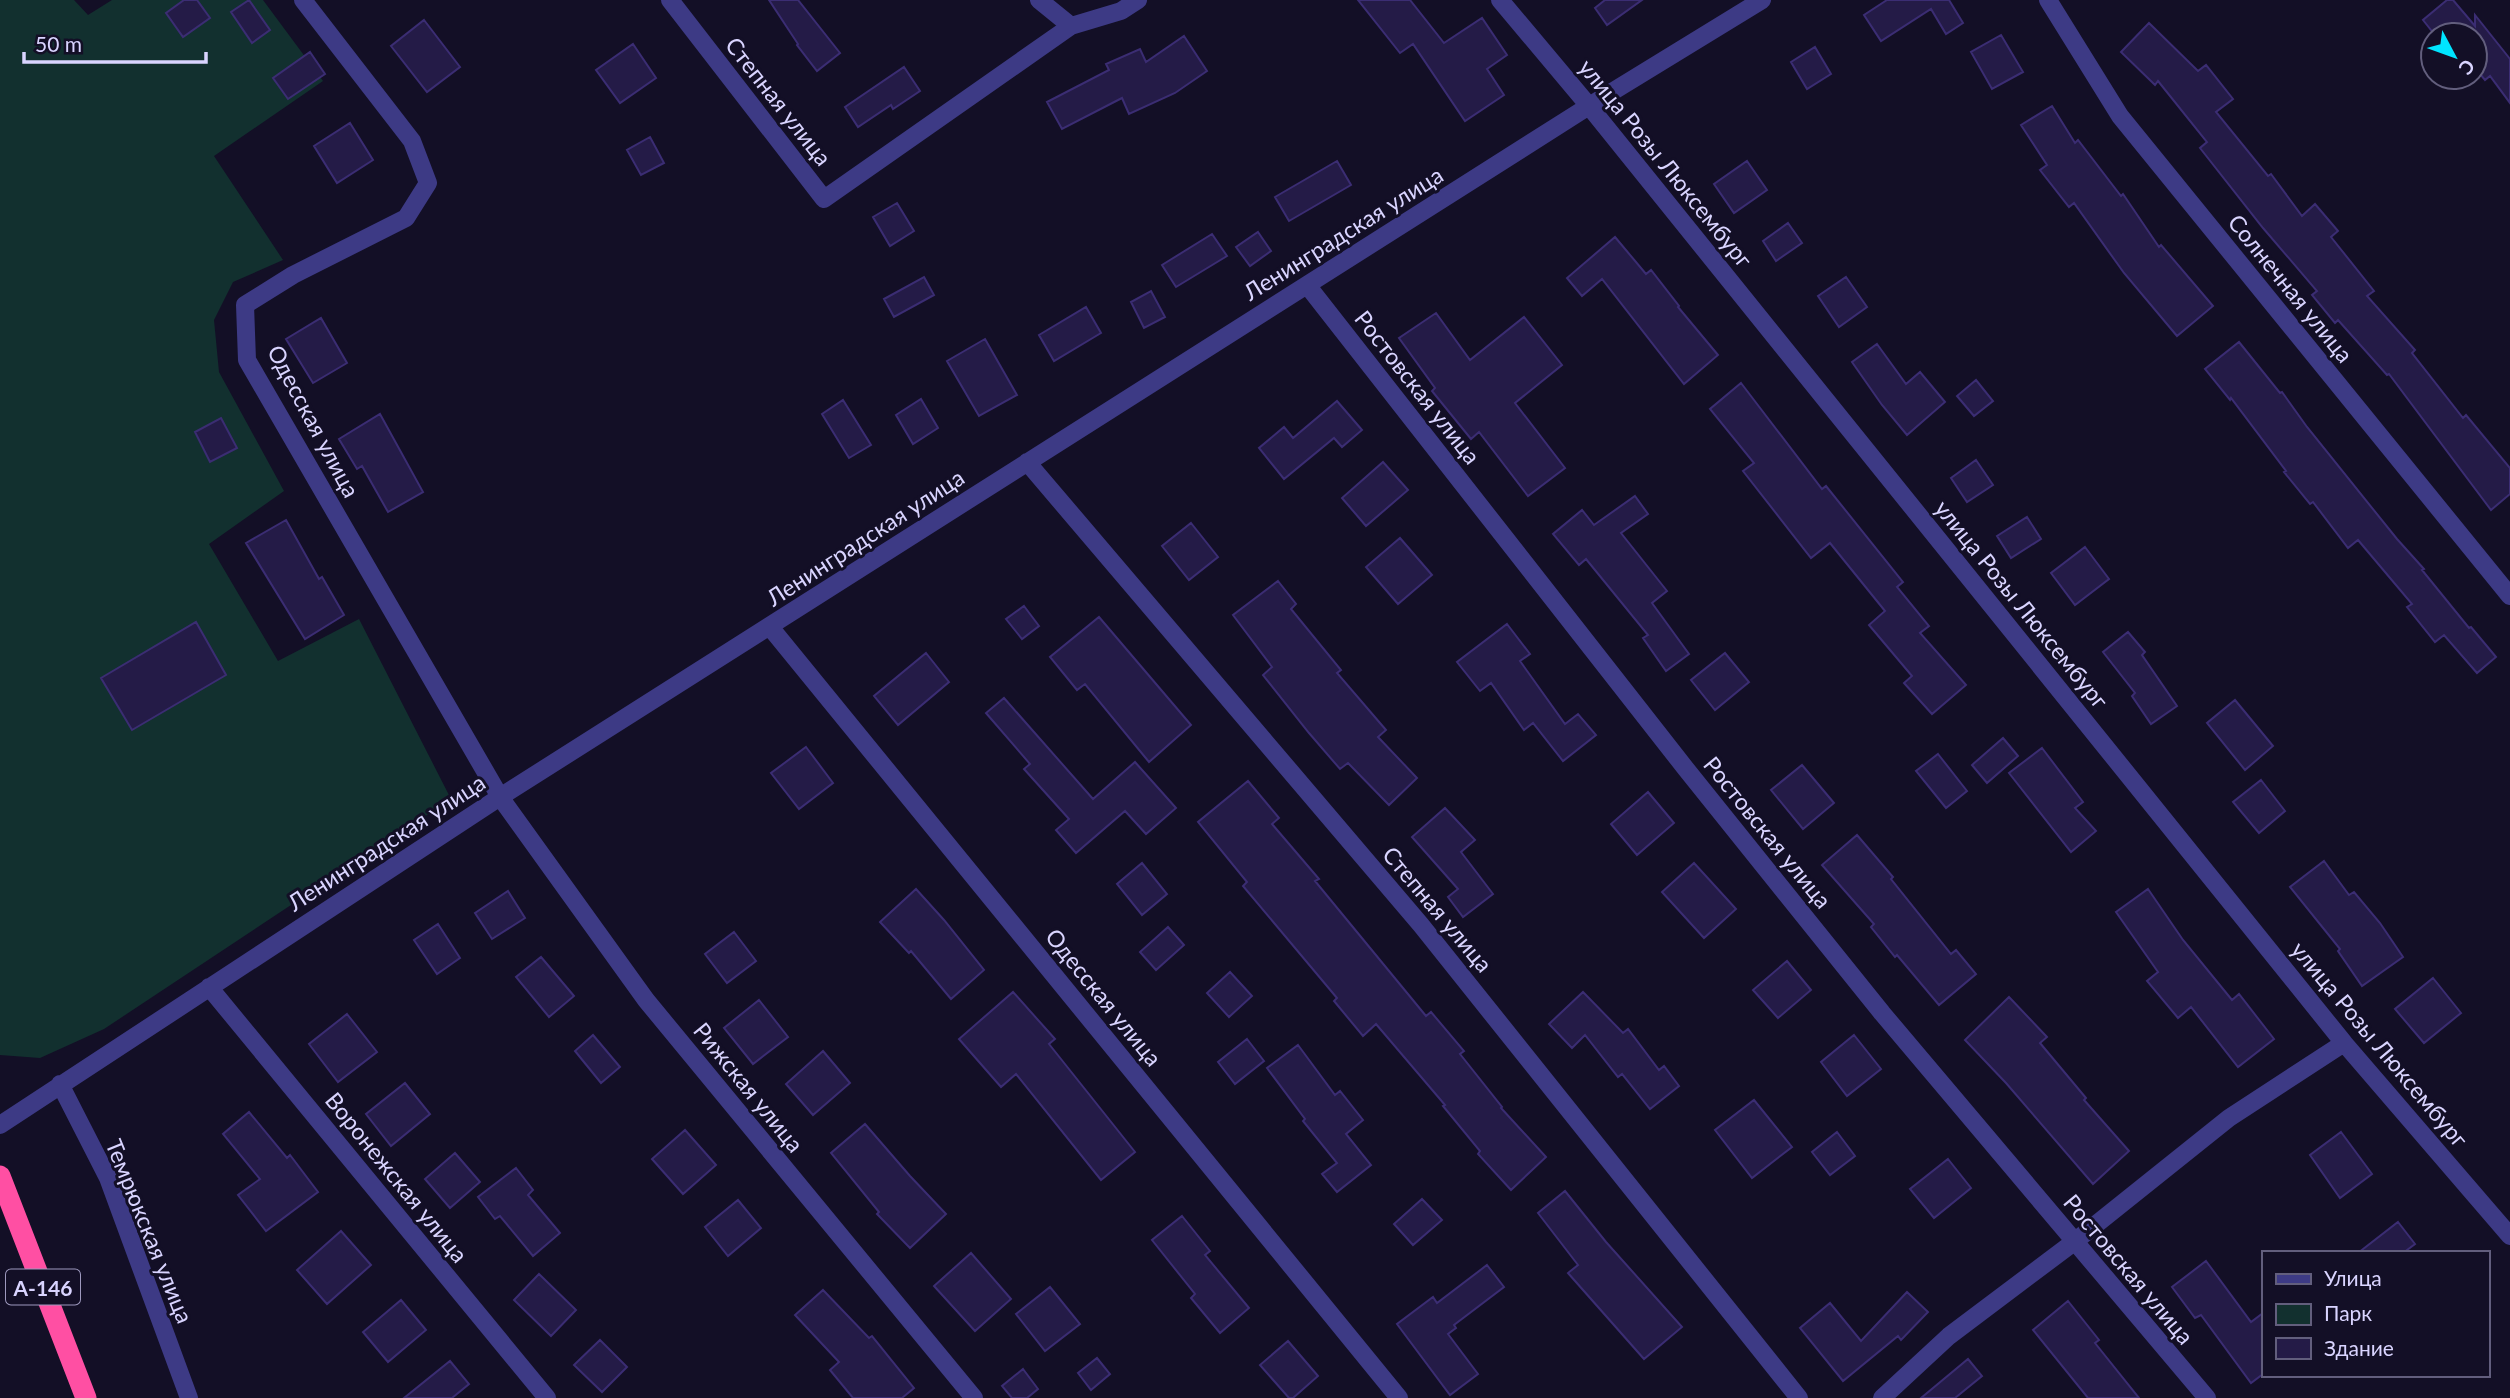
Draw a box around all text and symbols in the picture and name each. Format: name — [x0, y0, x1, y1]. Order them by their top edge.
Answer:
scale bar — [24, 21, 206, 65]
north arrow — [2419, 21, 2489, 91]
text: 50 m — [35, 31, 82, 56]
street label: Степная улица — [720, 31, 838, 171]
street label: улица Розы Люксембург — [1573, 53, 1759, 273]
text: С — [2454, 55, 2480, 80]
street label: Ленинградская улица — [1237, 160, 1448, 306]
street label: Солнечная улица — [2223, 208, 2359, 368]
street label: Ростовская улица — [1349, 305, 1487, 469]
street label: Одесская улица — [262, 340, 366, 502]
street label: Ленинградская улица — [760, 463, 969, 612]
street label: улица Розы Люксембург — [1929, 494, 2115, 714]
street label: Ростовская улица — [1698, 750, 1838, 914]
street label: Ленинградская улица — [281, 768, 490, 917]
street label: Степная улица — [1377, 840, 1499, 978]
street label: Одесская улица — [1040, 923, 1168, 1071]
street label: улица Розы Люксембург — [2286, 935, 2475, 1153]
street label: Рижская улица — [688, 1016, 810, 1158]
street label: Воронежская улица — [320, 1086, 474, 1268]
street label: Темрюкская улица — [100, 1135, 200, 1327]
street label: Ростовская улица — [2058, 1188, 2200, 1350]
legend — [2262, 1251, 2489, 1377]
text: Улица — [2324, 1265, 2382, 1290]
road number: А-146 — [6, 1270, 80, 1304]
text: Парк — [2324, 1300, 2372, 1325]
text: Здание — [2324, 1335, 2394, 1360]

